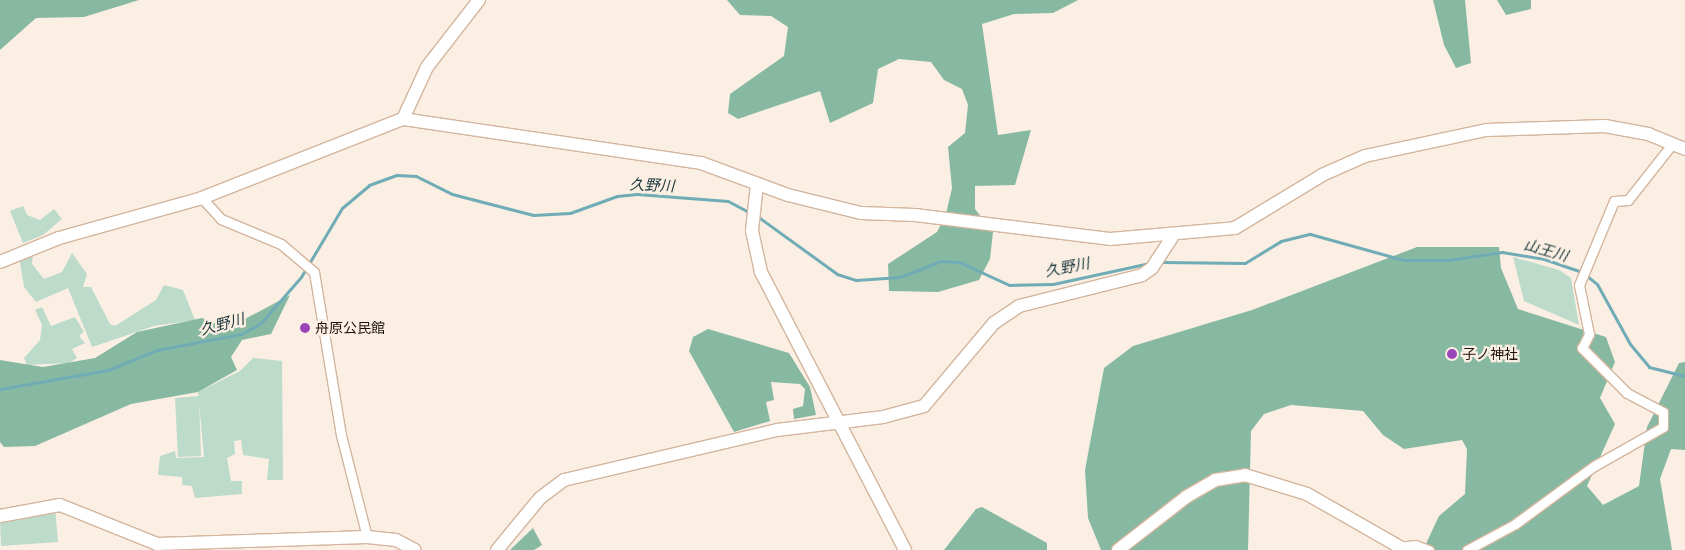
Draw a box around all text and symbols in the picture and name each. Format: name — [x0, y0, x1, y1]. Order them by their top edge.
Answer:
water label: 久野川 — [629, 175, 675, 195]
water label: 山王川 — [1522, 235, 1570, 265]
water label: 久野川 — [1043, 254, 1091, 280]
water label: 久野川 — [198, 309, 246, 339]
place label: 舟原公民館 — [315, 320, 385, 336]
marker: 舟原公民館 — [299, 322, 311, 334]
place label: 子ノ神社 — [1462, 346, 1518, 362]
marker: 子ノ神社 — [1446, 348, 1458, 360]

